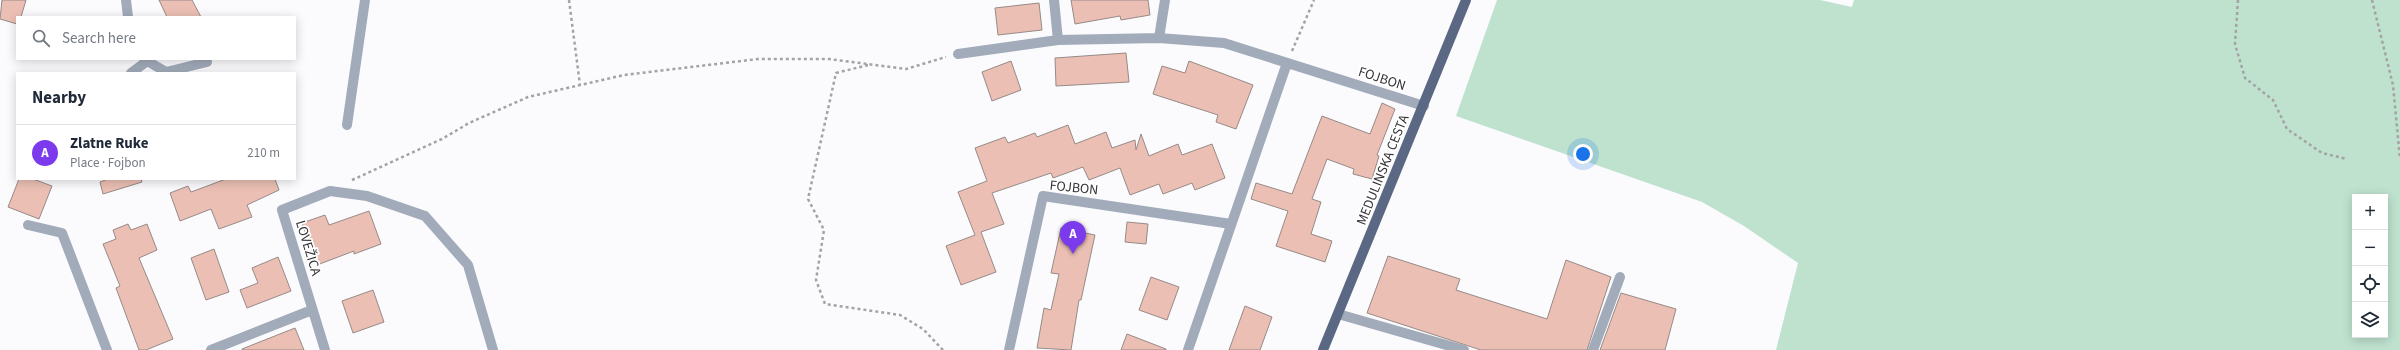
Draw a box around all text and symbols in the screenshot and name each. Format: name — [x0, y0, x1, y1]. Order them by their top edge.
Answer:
search box — [16, 16, 296, 60]
icon: search — [30, 27, 52, 49]
text: Search here — [62, 28, 136, 49]
street label: FOJBON — [1356, 62, 1408, 96]
text: Nearby — [32, 86, 86, 110]
street label: MEDULINSKA CESTA — [1352, 111, 1414, 228]
text: Zlatne Ruke — [70, 133, 148, 154]
text: A — [41, 144, 49, 162]
text: 210 m — [247, 144, 280, 162]
your location — [1573, 144, 1593, 164]
text: Place · Fojbon — [70, 154, 146, 172]
street label: FOJBON — [1049, 176, 1099, 200]
map controls — [2352, 194, 2388, 338]
button: + — [2352, 194, 2388, 230]
street label: LOVEŽICA — [290, 218, 326, 279]
pin: A — [1060, 221, 1086, 254]
button: − — [2352, 230, 2388, 266]
button: locate — [2352, 266, 2388, 302]
button: layers — [2352, 302, 2388, 338]

